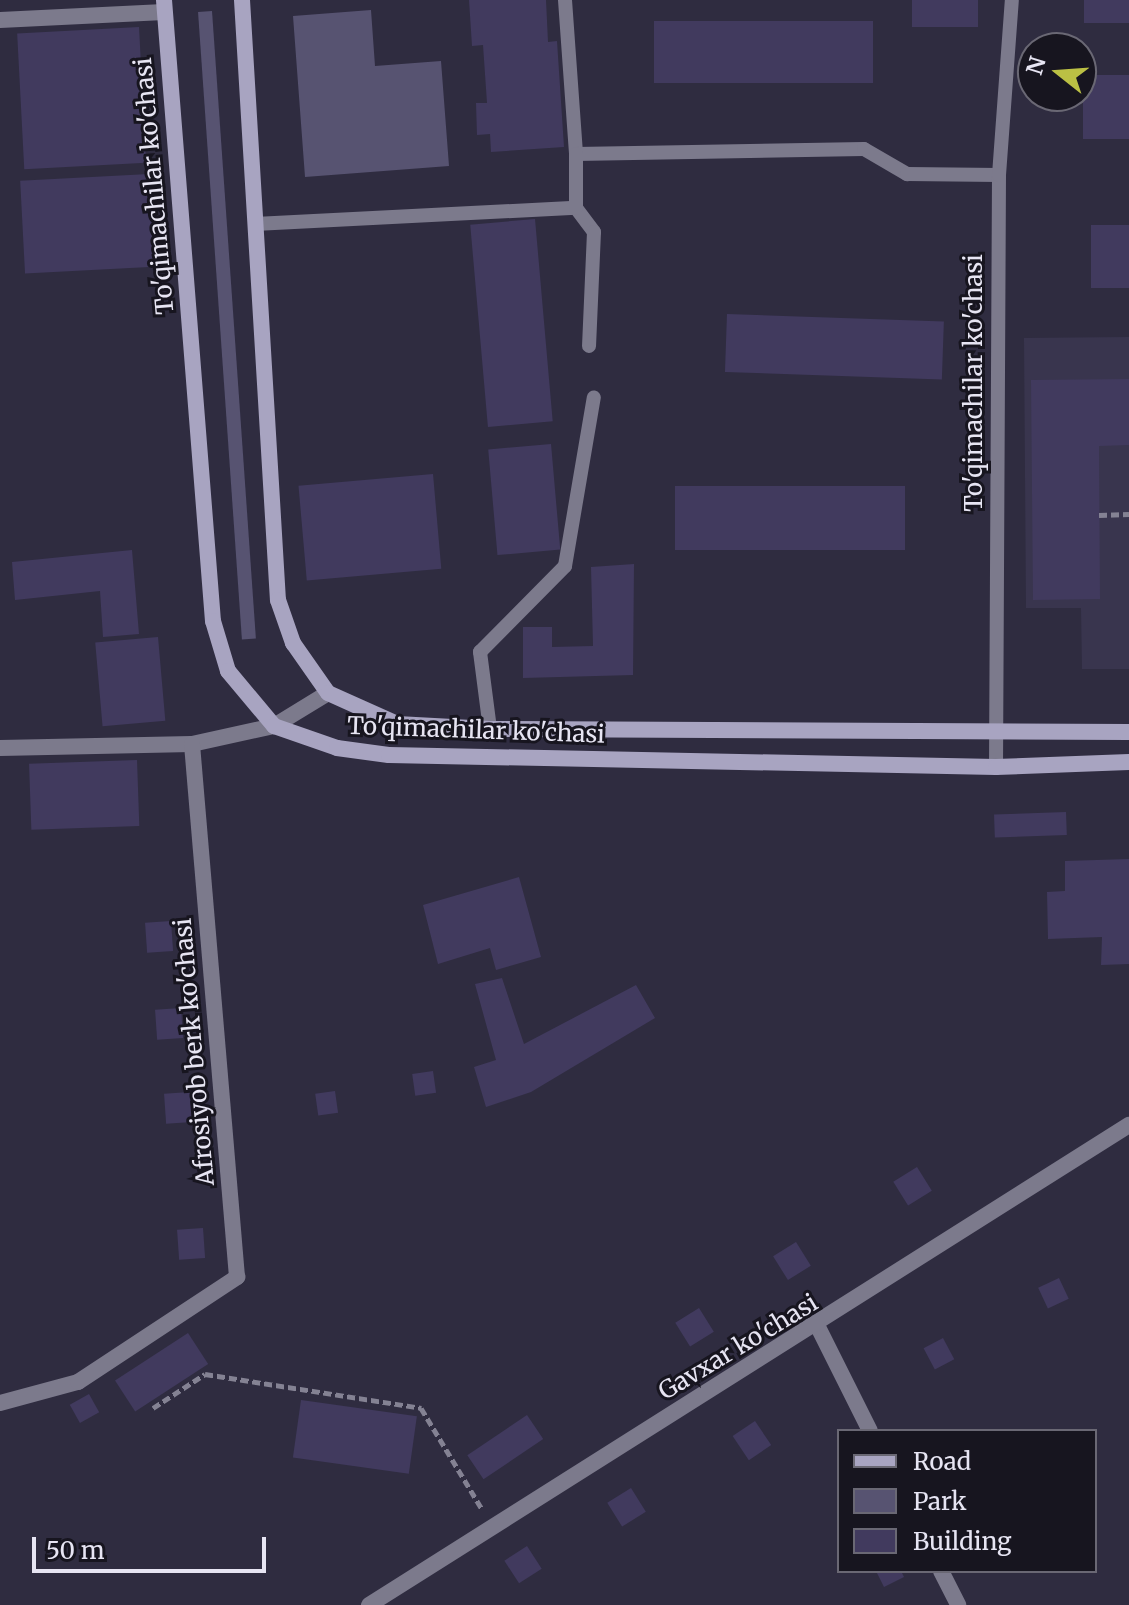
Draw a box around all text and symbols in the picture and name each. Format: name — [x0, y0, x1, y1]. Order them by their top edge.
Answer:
north arrow — [1017, 32, 1097, 112]
text: N — [1020, 53, 1052, 78]
street label: To'qimachilar ko'chasi — [128, 56, 180, 316]
street label: To'qimachilar ko'chasi — [960, 254, 988, 512]
street label: To'qimachilar ko'chasi — [347, 711, 605, 749]
street label: Afrosiyob berk ko'chasi — [168, 917, 220, 1187]
street label: Gavxar ko'chasi — [653, 1288, 823, 1406]
legend — [837, 1429, 1097, 1573]
text: Road — [913, 1446, 971, 1477]
text: Park — [913, 1486, 966, 1517]
scale bar — [36, 1521, 270, 1571]
text: Building — [913, 1526, 1012, 1557]
text: 50 m — [46, 1535, 105, 1566]

